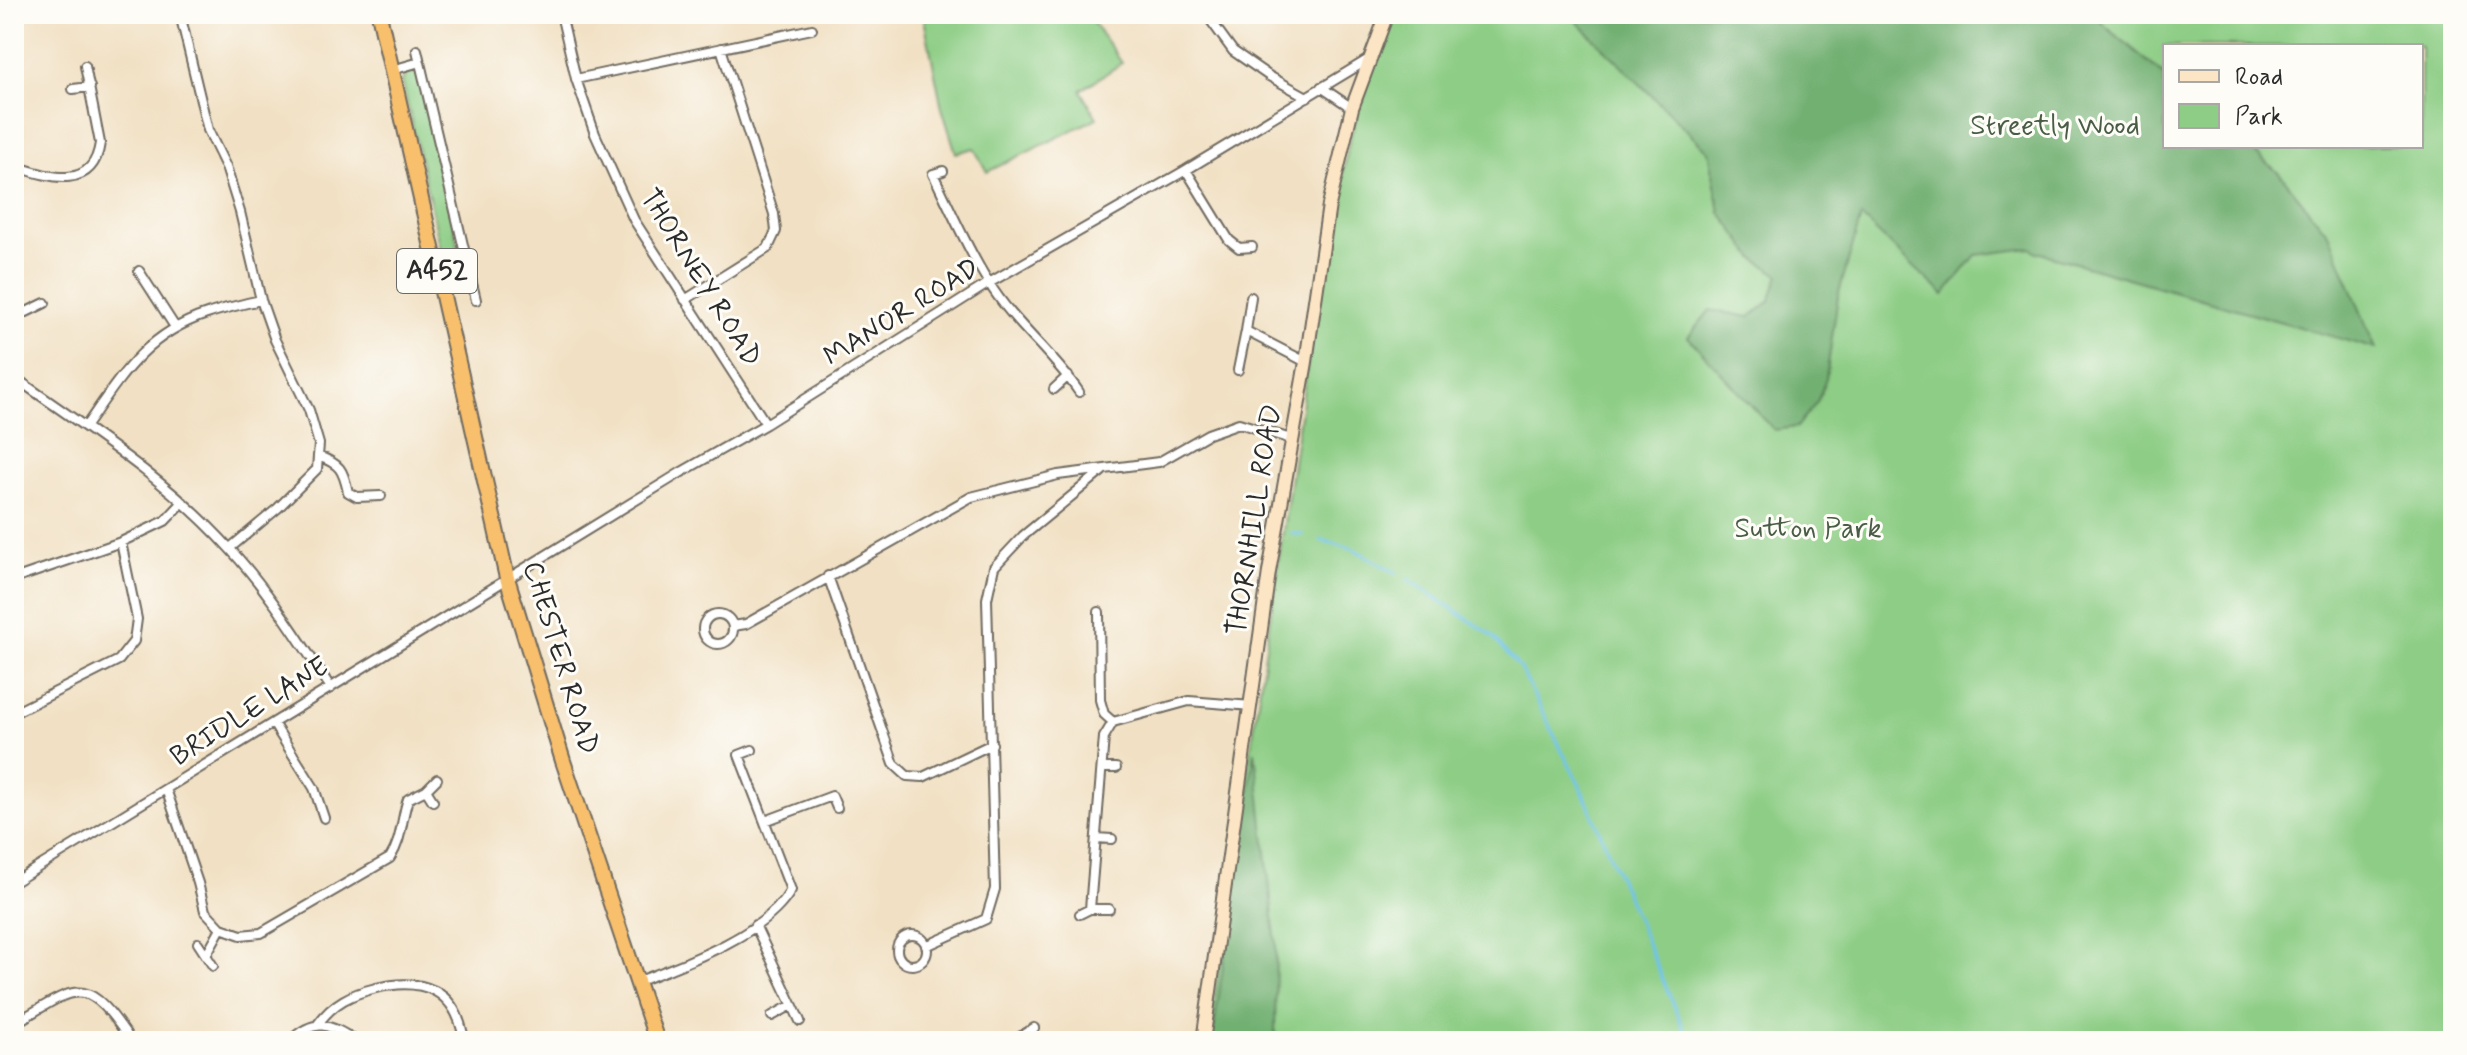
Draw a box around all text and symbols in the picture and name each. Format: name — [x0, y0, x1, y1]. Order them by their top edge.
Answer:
legend — [2163, 44, 2423, 148]
text: Road — [2235, 62, 2283, 93]
text: Park — [2235, 102, 2283, 133]
park label: Streetly Wood — [1970, 108, 2140, 145]
street label: THORNEY ROAD — [630, 182, 770, 374]
road number: A452 — [397, 249, 477, 293]
street label: MANOR ROAD — [817, 250, 987, 376]
street label: THORNHILL ROAD — [1218, 402, 1292, 638]
park label: Sutton Park — [1734, 511, 1882, 548]
street label: CHESTER ROAD — [513, 557, 607, 759]
street label: BRIDLE LANE — [164, 648, 336, 776]

